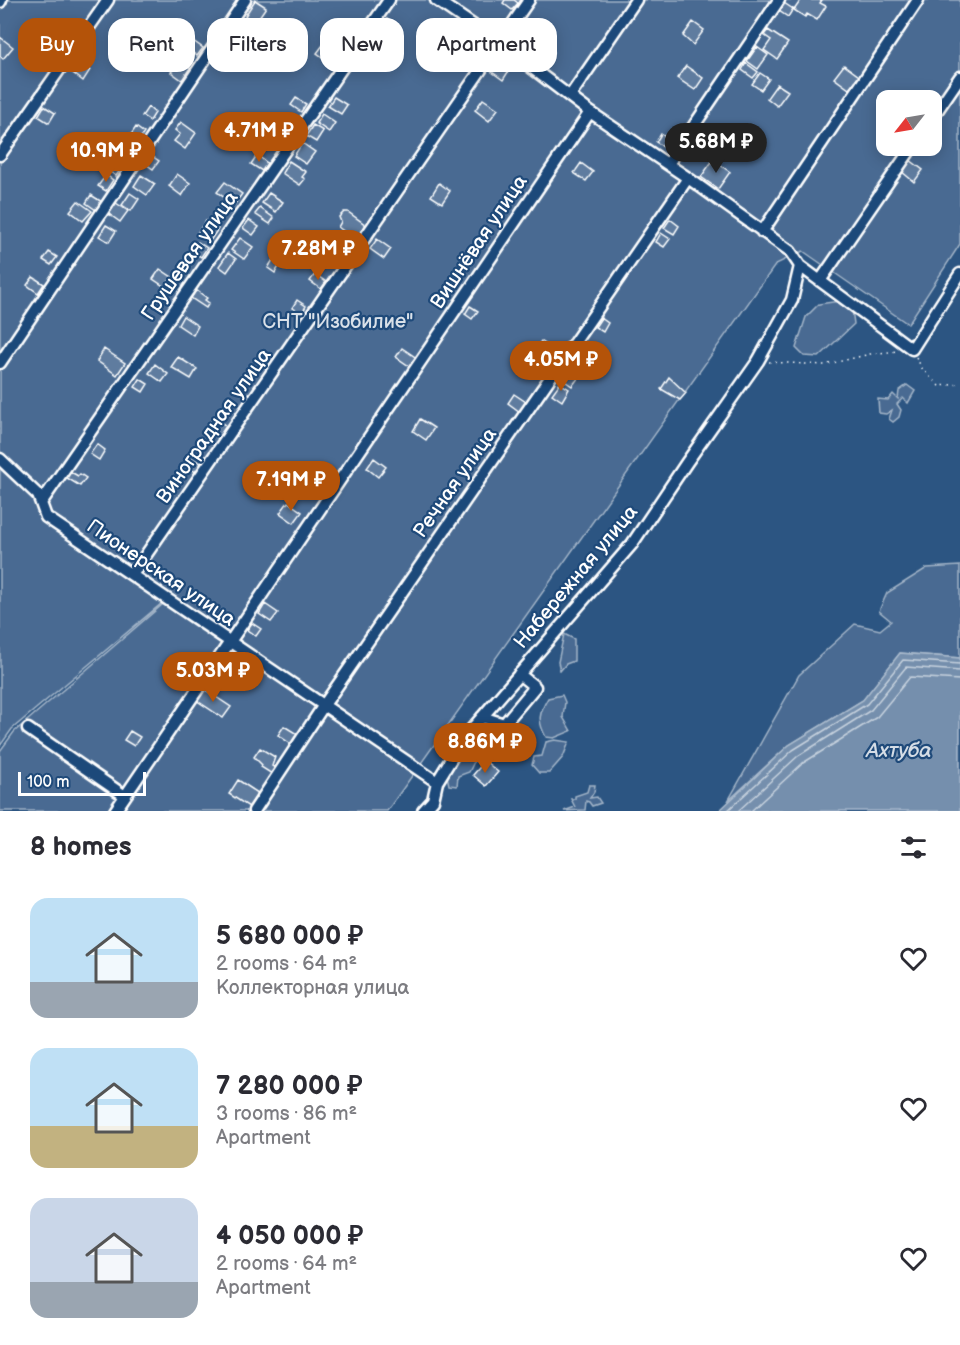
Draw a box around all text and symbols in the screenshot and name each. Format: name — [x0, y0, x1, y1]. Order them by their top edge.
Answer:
chip: Buy — [18, 18, 96, 72]
chip: Rent — [108, 18, 195, 72]
chip: Filters — [207, 18, 308, 72]
chip: New — [320, 18, 404, 72]
chip: Apartment — [416, 18, 557, 72]
north arrow — [876, 90, 942, 156]
map controls — [876, 90, 942, 156]
pin: 4.71M ₽ — [204, 112, 314, 163]
text: 4.71M ₽ — [224, 119, 294, 143]
pin: 5.68M ₽ — [661, 123, 771, 174]
text: 5.68M ₽ — [679, 130, 753, 154]
pin: 10.9M ₽ — [51, 132, 161, 183]
text: 10.9M ₽ — [70, 139, 142, 163]
street label: Вишнёвая улица — [426, 171, 533, 313]
street label: Грушевая улица — [137, 187, 244, 325]
pin: 7.28M ₽ — [263, 230, 373, 281]
text: 7.28M ₽ — [281, 237, 355, 261]
park label: СНТ "Изобилие" — [263, 310, 413, 334]
pin: 4.05M ₽ — [506, 341, 616, 392]
street label: Виноградная улица — [151, 344, 277, 508]
text: 4.05M ₽ — [524, 348, 598, 372]
street label: Речная улица — [408, 423, 502, 543]
pin: 7.19M ₽ — [236, 461, 346, 512]
text: 7.19M ₽ — [256, 468, 326, 492]
street label: Набережная улица — [509, 500, 643, 654]
street label: Пионерская улица — [82, 514, 240, 632]
pin: 5.03M ₽ — [158, 652, 268, 703]
text: 5.03M ₽ — [176, 659, 250, 683]
pin: 8.86M ₽ — [430, 723, 540, 774]
text: 8.86M ₽ — [448, 730, 522, 754]
water label: Ахтуба — [864, 738, 932, 763]
scale bar — [18, 769, 146, 796]
text: 100 m — [27, 773, 70, 792]
icon: filters — [897, 831, 930, 864]
text: 8 homes — [30, 832, 132, 863]
text: 5 680 000 ₽ — [216, 921, 363, 952]
icon: home — [78, 922, 150, 994]
icon: heart — [897, 942, 930, 975]
text: 2 rooms · 64 m² — [216, 952, 357, 976]
text: Коллекторная улица — [216, 976, 409, 1000]
text: 7 280 000 ₽ — [216, 1071, 363, 1102]
icon: home — [78, 1072, 150, 1144]
icon: heart — [897, 1092, 930, 1125]
text: 3 rooms · 86 m² — [216, 1102, 357, 1126]
text: Apartment — [216, 1126, 311, 1150]
text: 4 050 000 ₽ — [216, 1221, 364, 1252]
icon: home — [78, 1222, 150, 1294]
icon: heart — [897, 1242, 930, 1275]
text: 2 rooms · 64 m² — [216, 1252, 357, 1276]
text: Apartment — [216, 1276, 311, 1300]

